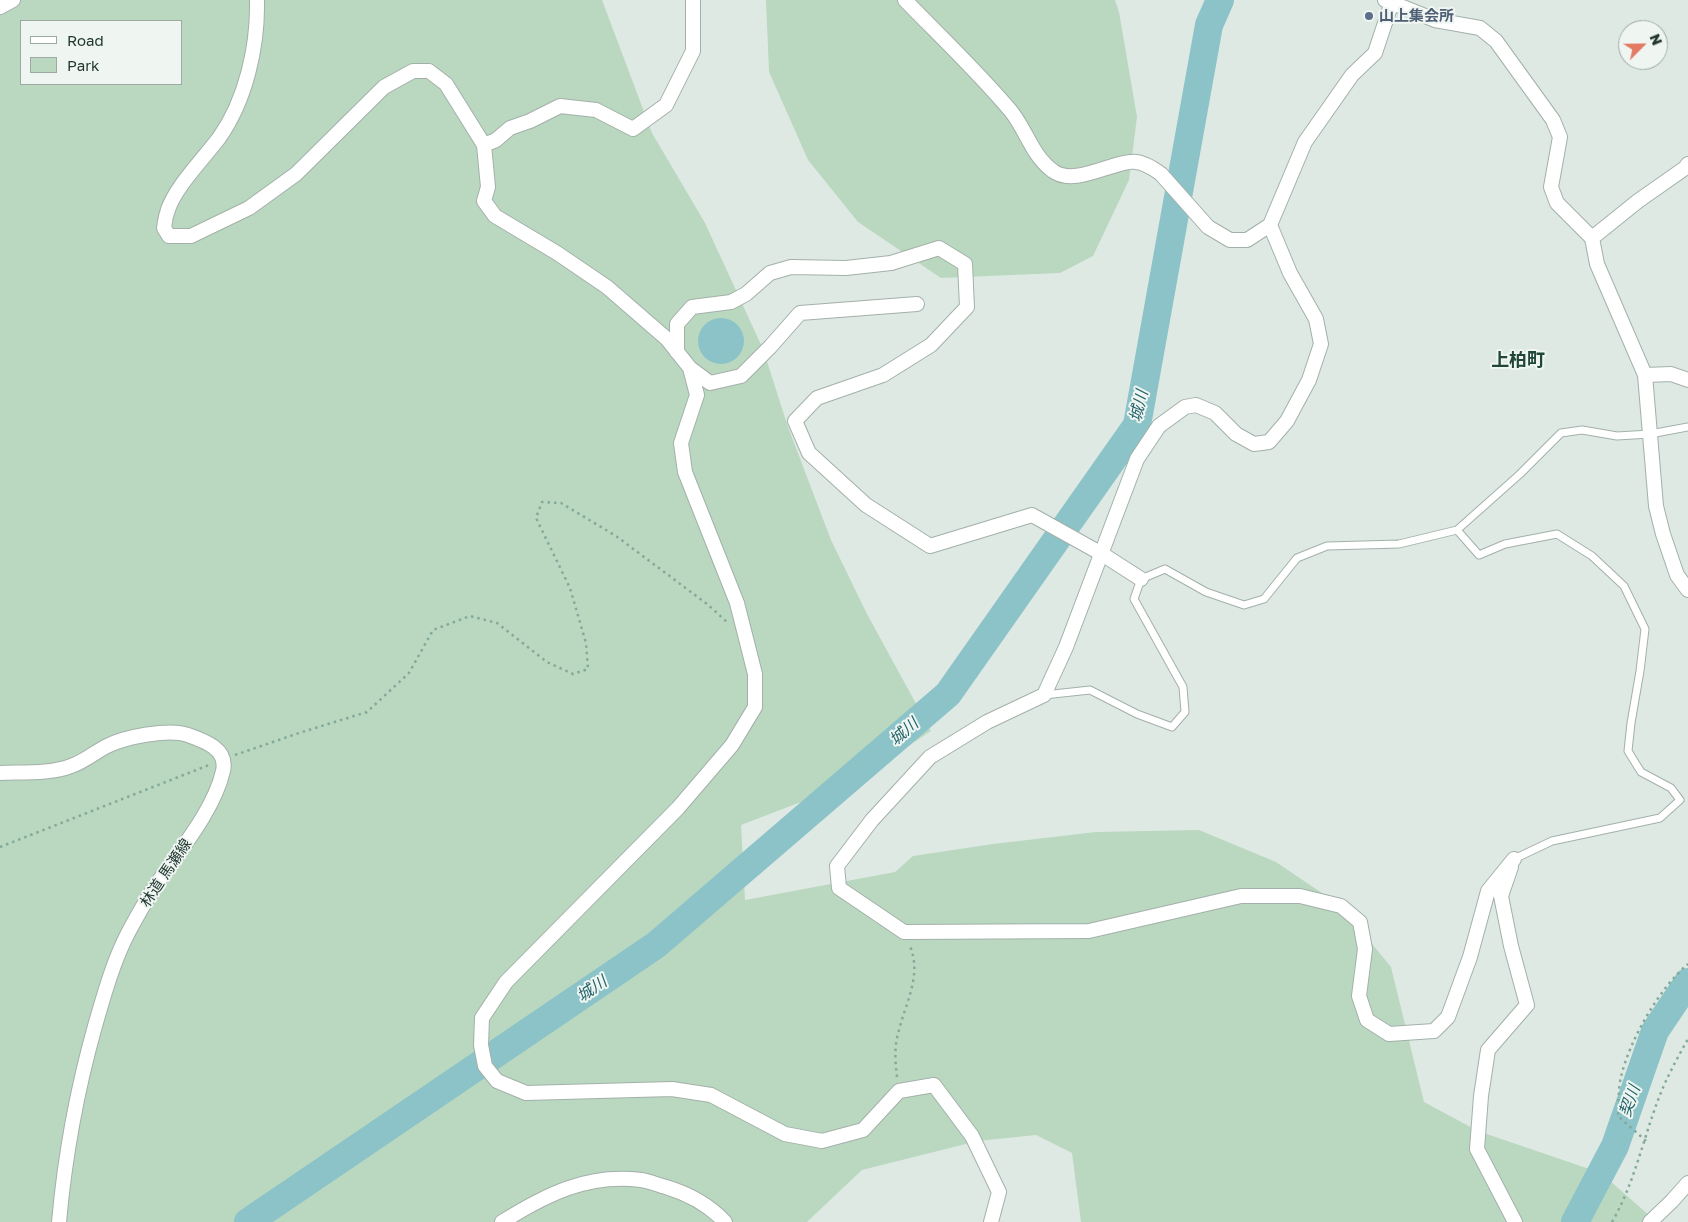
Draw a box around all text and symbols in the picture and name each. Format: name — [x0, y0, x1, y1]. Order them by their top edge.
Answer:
place label: 山上集会所 — [1379, 7, 1454, 25]
marker: 山上集会所 — [1363, 10, 1375, 22]
legend — [20, 20, 182, 85]
north arrow — [1618, 20, 1668, 70]
text: Road — [67, 31, 104, 49]
text: N — [1646, 31, 1666, 48]
text: Park — [67, 56, 99, 74]
district label: 上柏町 — [1491, 349, 1545, 371]
water label: 城川 — [1126, 388, 1152, 424]
water label: 城川 — [886, 714, 922, 750]
street label: 林道 馬瀬線 — [137, 835, 195, 911]
water label: 城川 — [573, 972, 611, 1006]
water label: 契川 — [1616, 1083, 1644, 1119]

